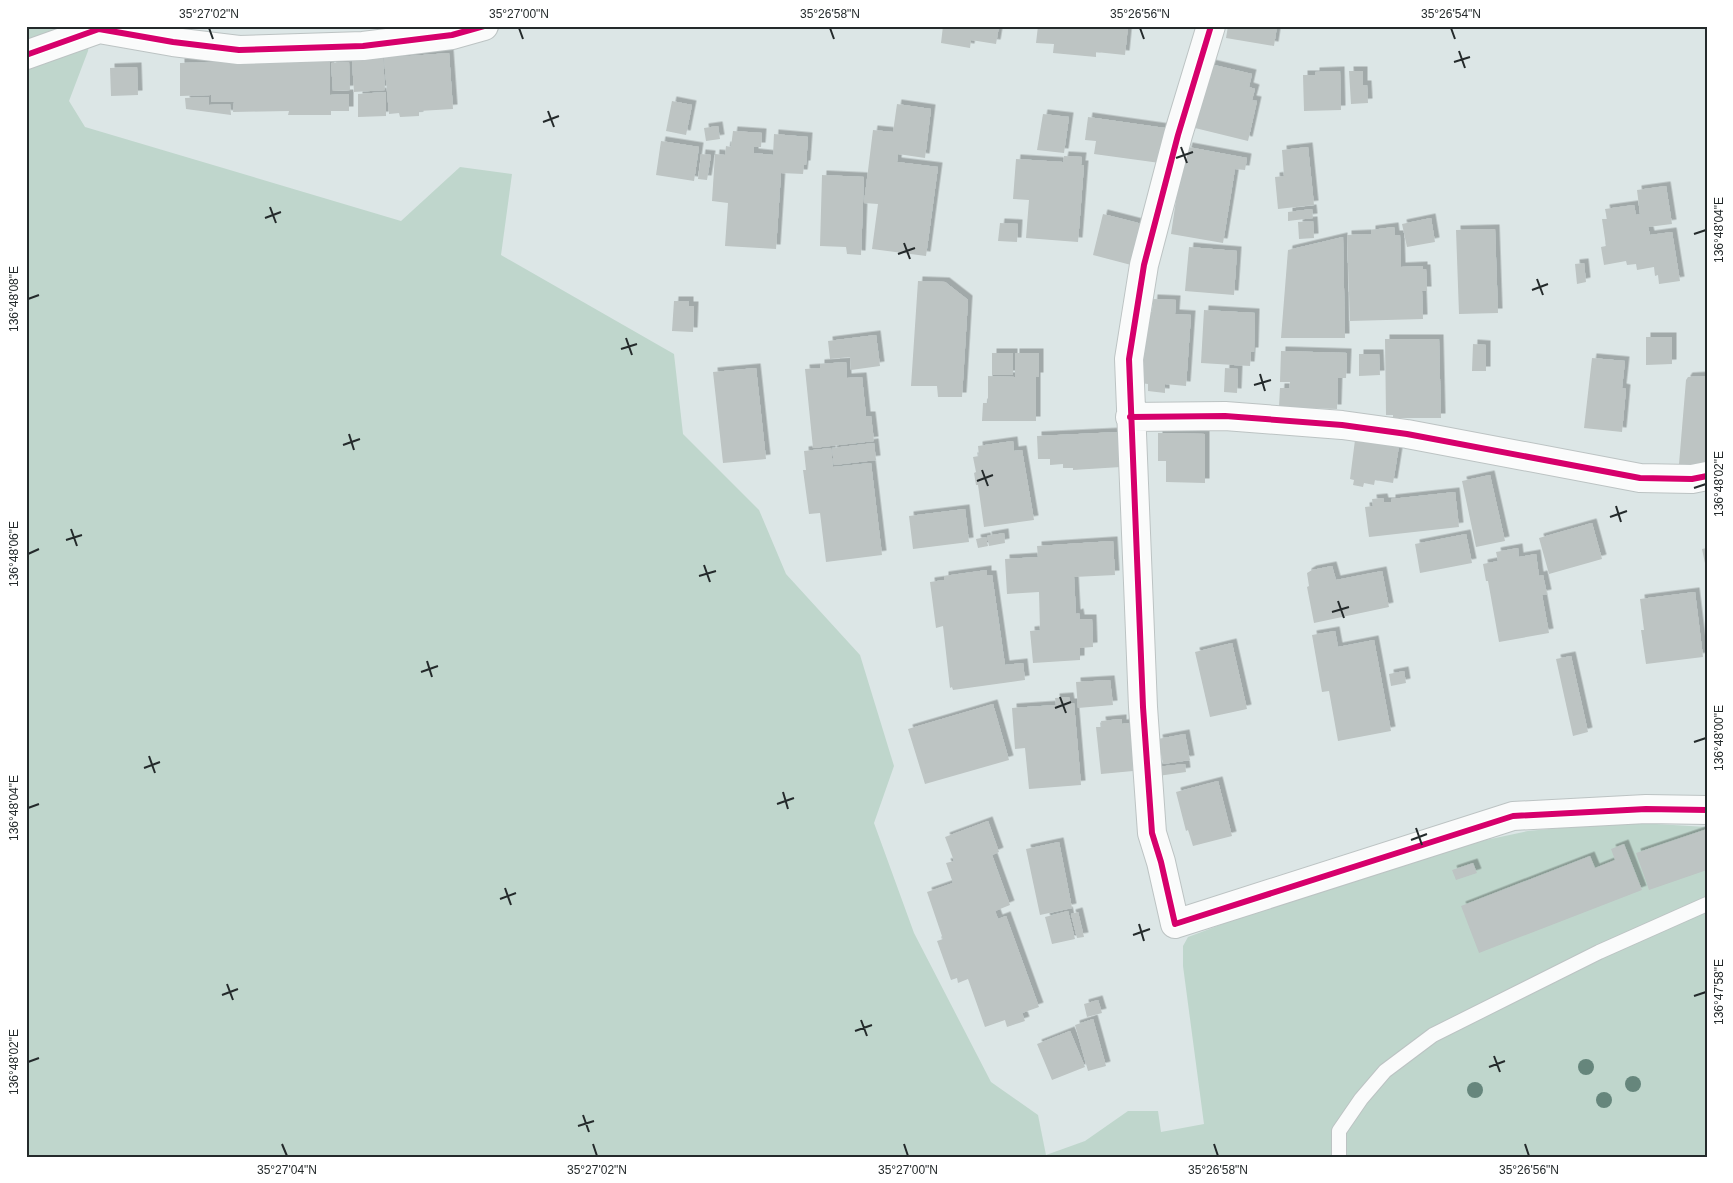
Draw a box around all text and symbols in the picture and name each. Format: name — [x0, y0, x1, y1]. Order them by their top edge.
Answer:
text: 35°27'02"N — [179, 7, 239, 21]
text: 35°27'00"N — [489, 7, 549, 21]
text: 35°26'58"N — [800, 7, 860, 21]
text: 35°26'56"N — [1110, 7, 1170, 21]
text: 35°26'54"N — [1421, 7, 1481, 21]
text: 136°48'04"E — [1712, 197, 1726, 263]
text: 136°48'08"E — [7, 266, 21, 332]
text: 136°48'02"E — [1712, 451, 1726, 517]
text: 136°48'06"E — [7, 521, 21, 587]
text: 136°48'00"E — [1712, 705, 1726, 771]
text: 136°48'04"E — [7, 775, 21, 841]
text: 136°47'58"E — [1712, 959, 1726, 1025]
text: 136°48'02"E — [7, 1029, 21, 1095]
text: 35°27'04"N — [257, 1163, 317, 1177]
text: 35°27'02"N — [567, 1163, 627, 1177]
text: 35°27'00"N — [878, 1163, 938, 1177]
text: 35°26'58"N — [1188, 1163, 1248, 1177]
text: 35°26'56"N — [1499, 1163, 1559, 1177]

